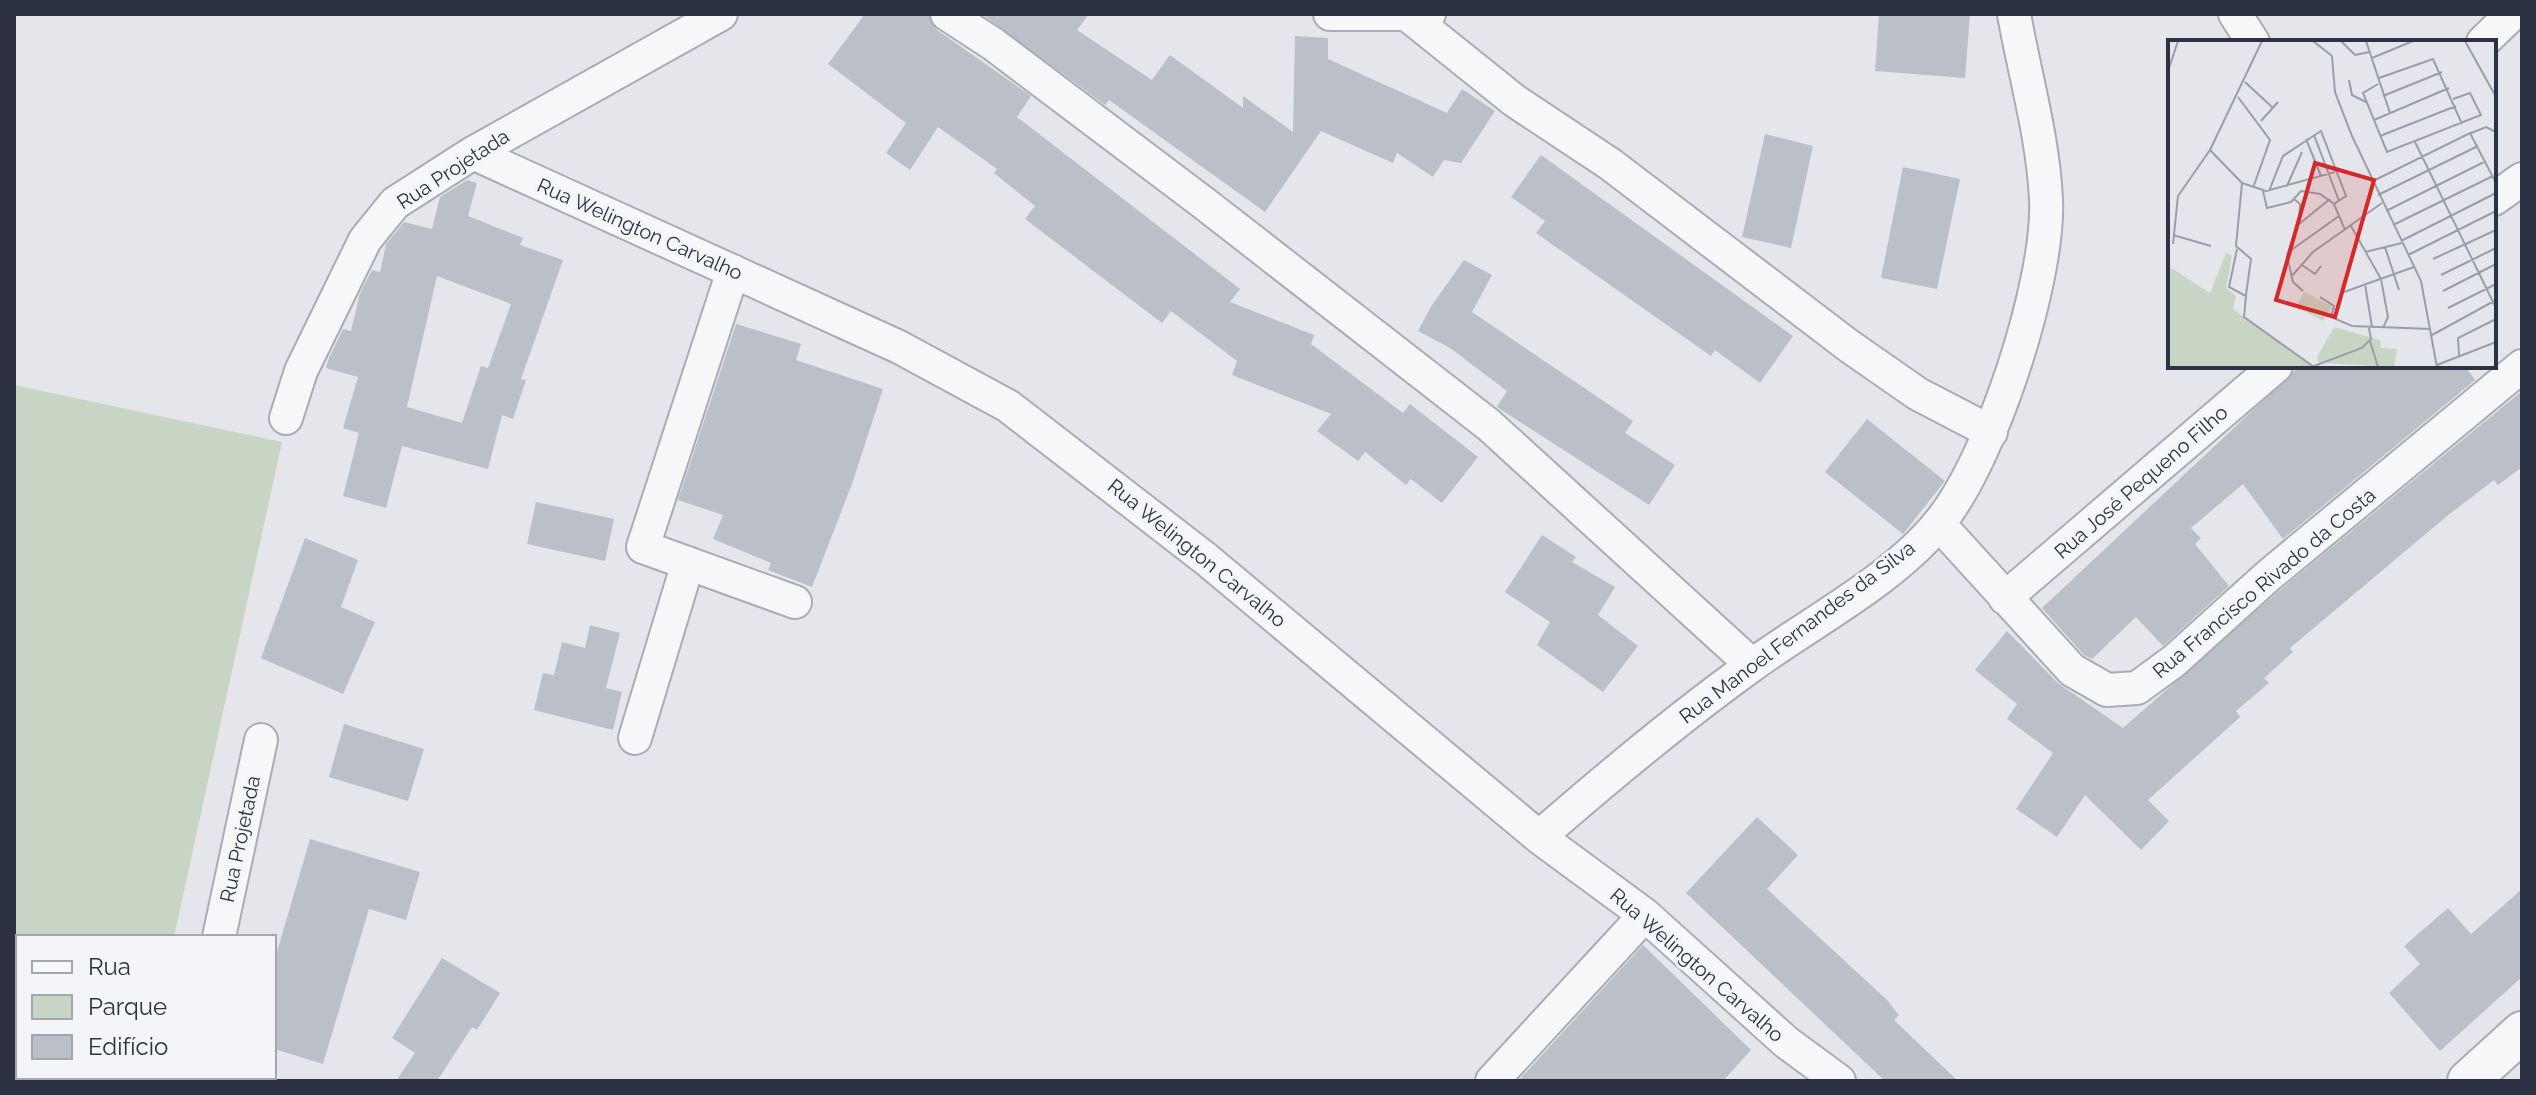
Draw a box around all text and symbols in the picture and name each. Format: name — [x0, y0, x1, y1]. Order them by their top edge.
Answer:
inset map — [2168, 40, 2496, 368]
street label: Rua Projetada — [392, 124, 514, 214]
street label: Rua Welington Carvalho — [534, 173, 747, 285]
street label: Rua José Pequeno Filho — [2049, 400, 2233, 564]
street label: Rua Welington Carvalho — [1103, 474, 1291, 632]
street label: Rua Francisco Rivado da Costa — [2148, 483, 2380, 683]
street label: Rua Manoel Fernandes da Silva — [1674, 536, 1920, 728]
street label: Rua Projetada — [215, 773, 265, 905]
street label: Rua Welington Carvalho — [1605, 883, 1789, 1047]
legend — [16, 935, 276, 1079]
text: Rua — [88, 952, 131, 981]
text: Parque — [88, 992, 167, 1021]
text: Edifício — [88, 1032, 168, 1061]

